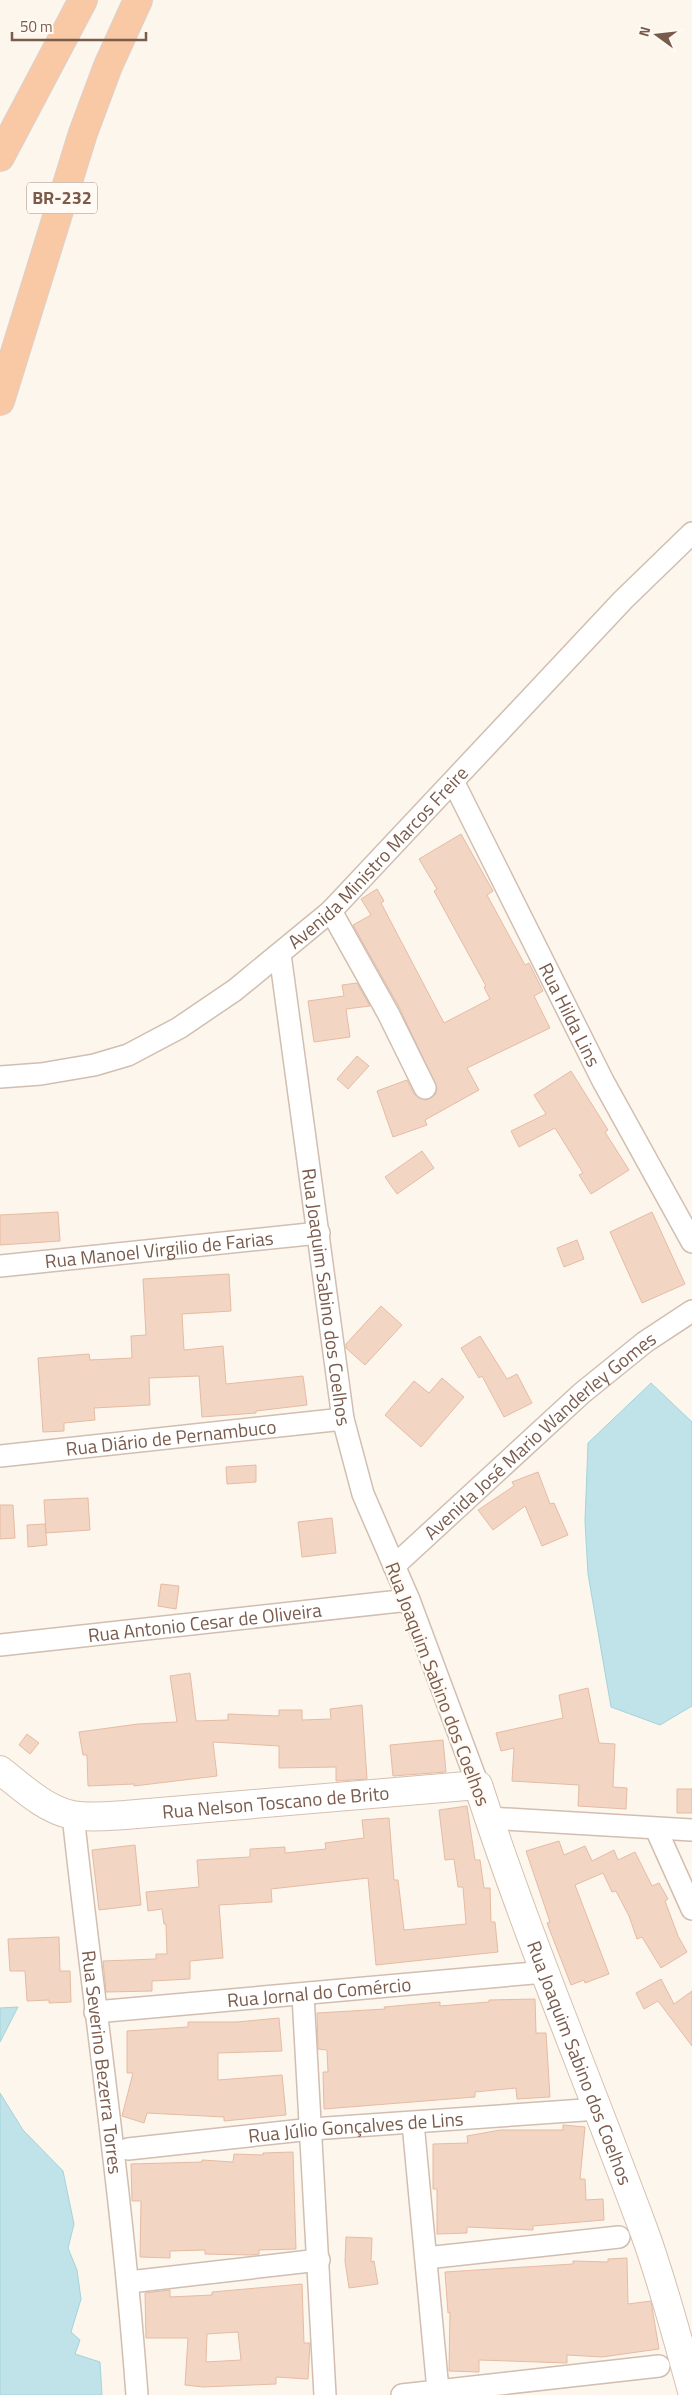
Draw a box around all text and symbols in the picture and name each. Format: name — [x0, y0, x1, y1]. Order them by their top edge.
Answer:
scale bar — [12, 10, 146, 42]
north arrow — [632, 10, 682, 60]
text: 50 m — [20, 15, 53, 38]
text: N — [633, 24, 655, 39]
road number: BR-232 — [27, 182, 97, 214]
street label: Avenida Ministro Marcos Freire — [281, 759, 474, 955]
street label: Rua Hilda Lins — [532, 957, 609, 1072]
street label: Rua Joaquim Sabino dos Coelhos — [295, 1166, 359, 1429]
street label: Rua Manoel Virgilio de Farias — [43, 1223, 275, 1275]
street label: Avenida José Mario Wanderley Gomes — [417, 1324, 662, 1546]
street label: Rua Diário de Pernambuco — [64, 1411, 278, 1463]
street label: Rua Joaquim Sabino dos Coelhos — [378, 1558, 499, 1810]
street label: Rua Antonio Cesar de Oliveira — [86, 1595, 324, 1649]
street label: Rua Nelson Toscano de Brito — [161, 1778, 390, 1826]
street label: Rua Joaquim Sabino dos Coelhos — [520, 1936, 640, 2189]
street label: Rua Severino Bezerra Torres — [75, 1949, 131, 2176]
street label: Rua Jornal do Comércio — [226, 1969, 412, 2014]
street label: Rua Júlio Gonçalves de Lins — [247, 2103, 465, 2150]

